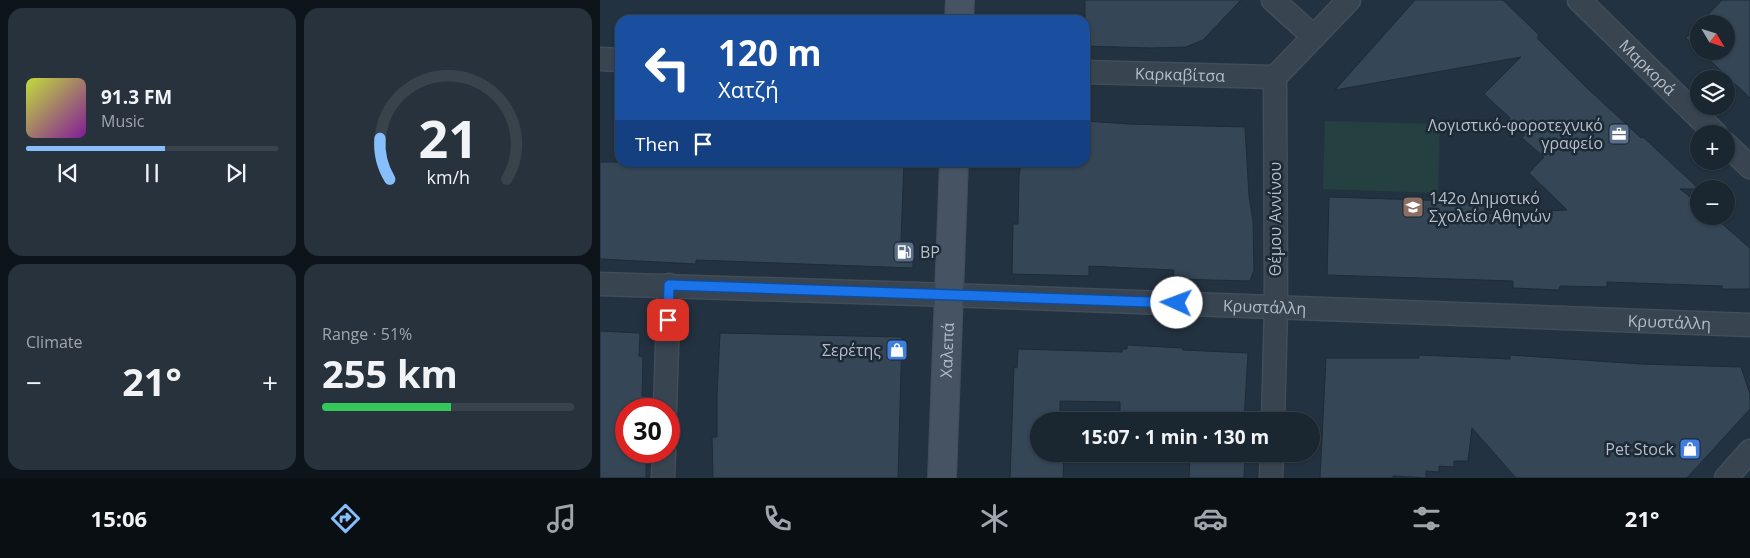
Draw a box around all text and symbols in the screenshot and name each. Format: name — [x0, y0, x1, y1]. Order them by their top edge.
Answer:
north arrow — [1690, 15, 1735, 60]
map controls — [1690, 15, 1735, 225]
text: 120 m — [718, 29, 822, 76]
street label: Μαρκορά — [1614, 34, 1681, 100]
icon: left — [635, 35, 700, 100]
street label: Καρκαβίτσα — [1135, 62, 1225, 87]
button: layers — [1690, 70, 1735, 115]
text: Χατζή — [718, 74, 779, 104]
text: 91.3 FM — [101, 84, 172, 110]
text: 21 — [418, 102, 478, 173]
text: Music — [101, 110, 145, 132]
place label: Λογιστικό-φοροτεχνικό γραφείο — [1428, 114, 1603, 154]
office icon: Λογιστικό-φοροτεχνικό γραφείο — [1607, 122, 1631, 146]
button: + — [1690, 125, 1735, 170]
icon: arrive — [689, 130, 717, 158]
text: Then — [635, 131, 679, 157]
icon: previous — [54, 159, 82, 187]
icon: pause — [138, 159, 166, 187]
icon: next — [222, 159, 250, 187]
street label: Θέμου Αννίνου — [1264, 162, 1286, 276]
text: km/h — [426, 165, 470, 189]
button: − — [1690, 180, 1735, 225]
place label: 142ο Δημοτικό Σχολείο Αθηνών — [1429, 187, 1551, 227]
school or university icon: 142ο Δημοτικό Σχολείο Αθηνών — [1401, 195, 1425, 219]
fuel station icon: BP — [892, 240, 916, 264]
place label: BP — [920, 241, 940, 263]
position arrow — [1150, 276, 1202, 328]
street label: Κρυστάλλη — [1223, 294, 1307, 319]
pin — [647, 299, 689, 341]
icon: arrive — [654, 306, 682, 334]
street label: Κρυστάλλη — [1627, 309, 1711, 335]
street label: Χαλεπά — [935, 322, 959, 378]
text: Range · 51% — [322, 323, 412, 345]
text: Climate — [26, 331, 83, 353]
shop icon: Σερέτης — [885, 338, 909, 362]
place label: Σερέτης — [822, 339, 881, 361]
text: 255 km — [322, 347, 458, 399]
text: 21° — [122, 355, 182, 407]
text: − — [26, 363, 42, 401]
text: + — [262, 363, 278, 401]
speed limit sign: 30 — [615, 398, 680, 463]
text: 15:07 · 1 min · 130 m — [1081, 424, 1269, 450]
shop icon: Pet Stock — [1678, 437, 1702, 461]
place label: Pet Stock — [1605, 438, 1675, 460]
icon: directions — [328, 501, 363, 536]
icon: music — [544, 501, 579, 536]
icon: phone — [760, 501, 795, 536]
icon: climate — [977, 501, 1012, 536]
icon: car — [1193, 501, 1228, 536]
icon: filters — [1409, 501, 1444, 536]
text: 15:06 — [91, 503, 147, 533]
text: 21° — [1625, 503, 1659, 533]

